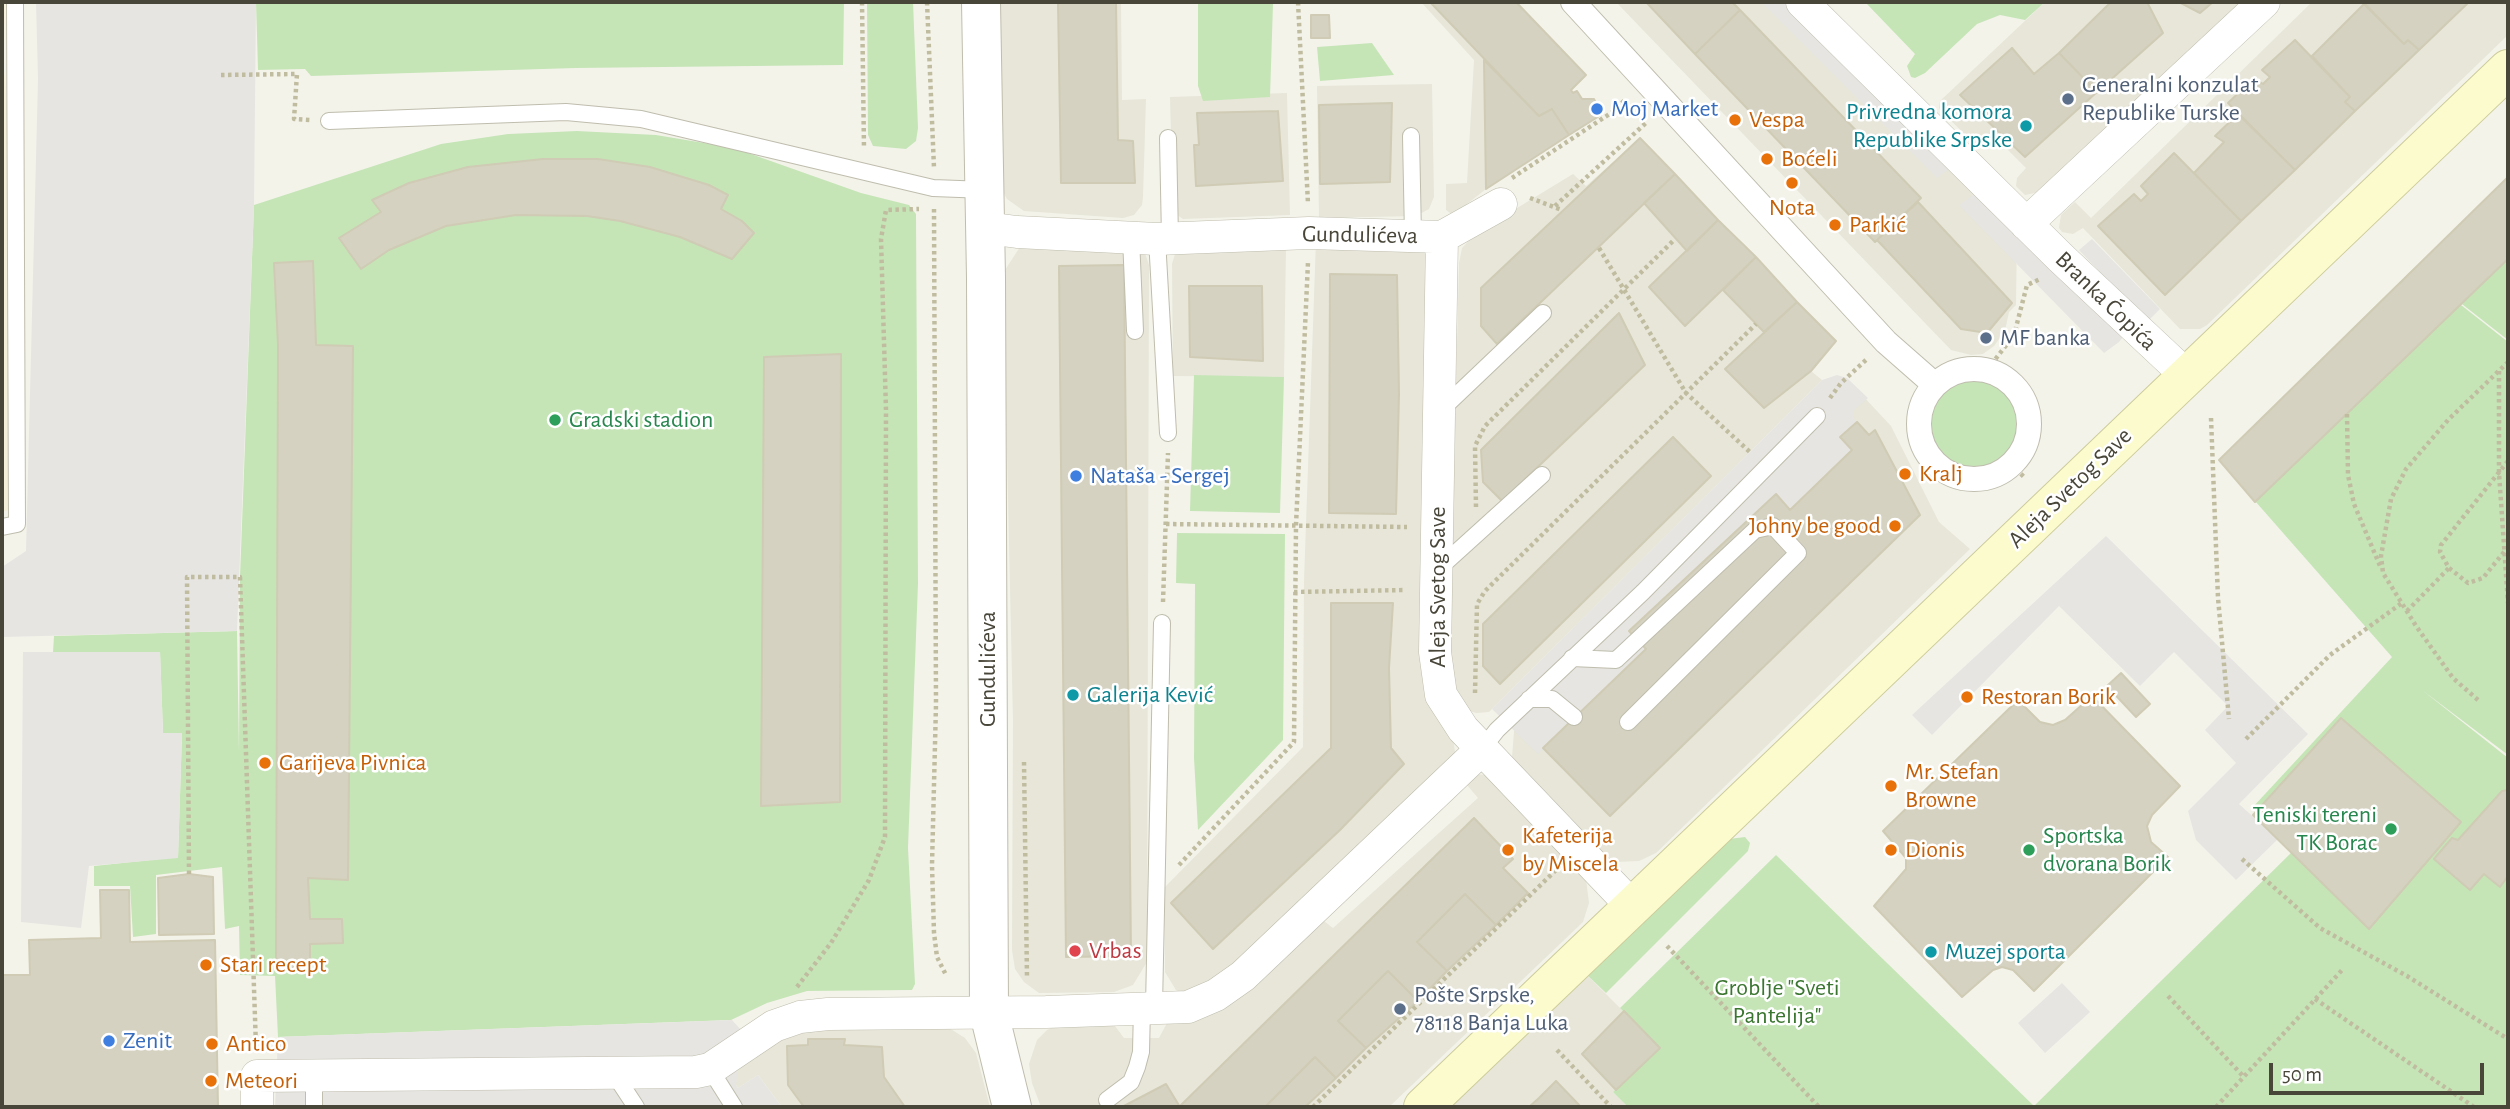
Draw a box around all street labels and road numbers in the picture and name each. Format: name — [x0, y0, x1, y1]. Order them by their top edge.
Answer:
street label: Gundulićeva — [1302, 220, 1418, 250]
street label: Branka Ćopića — [2049, 245, 2163, 357]
street label: Aleja Svetog Save — [2002, 422, 2138, 554]
street label: Aleja Svetog Save — [1424, 506, 1452, 668]
street label: Gundulićeva — [974, 611, 1002, 727]

